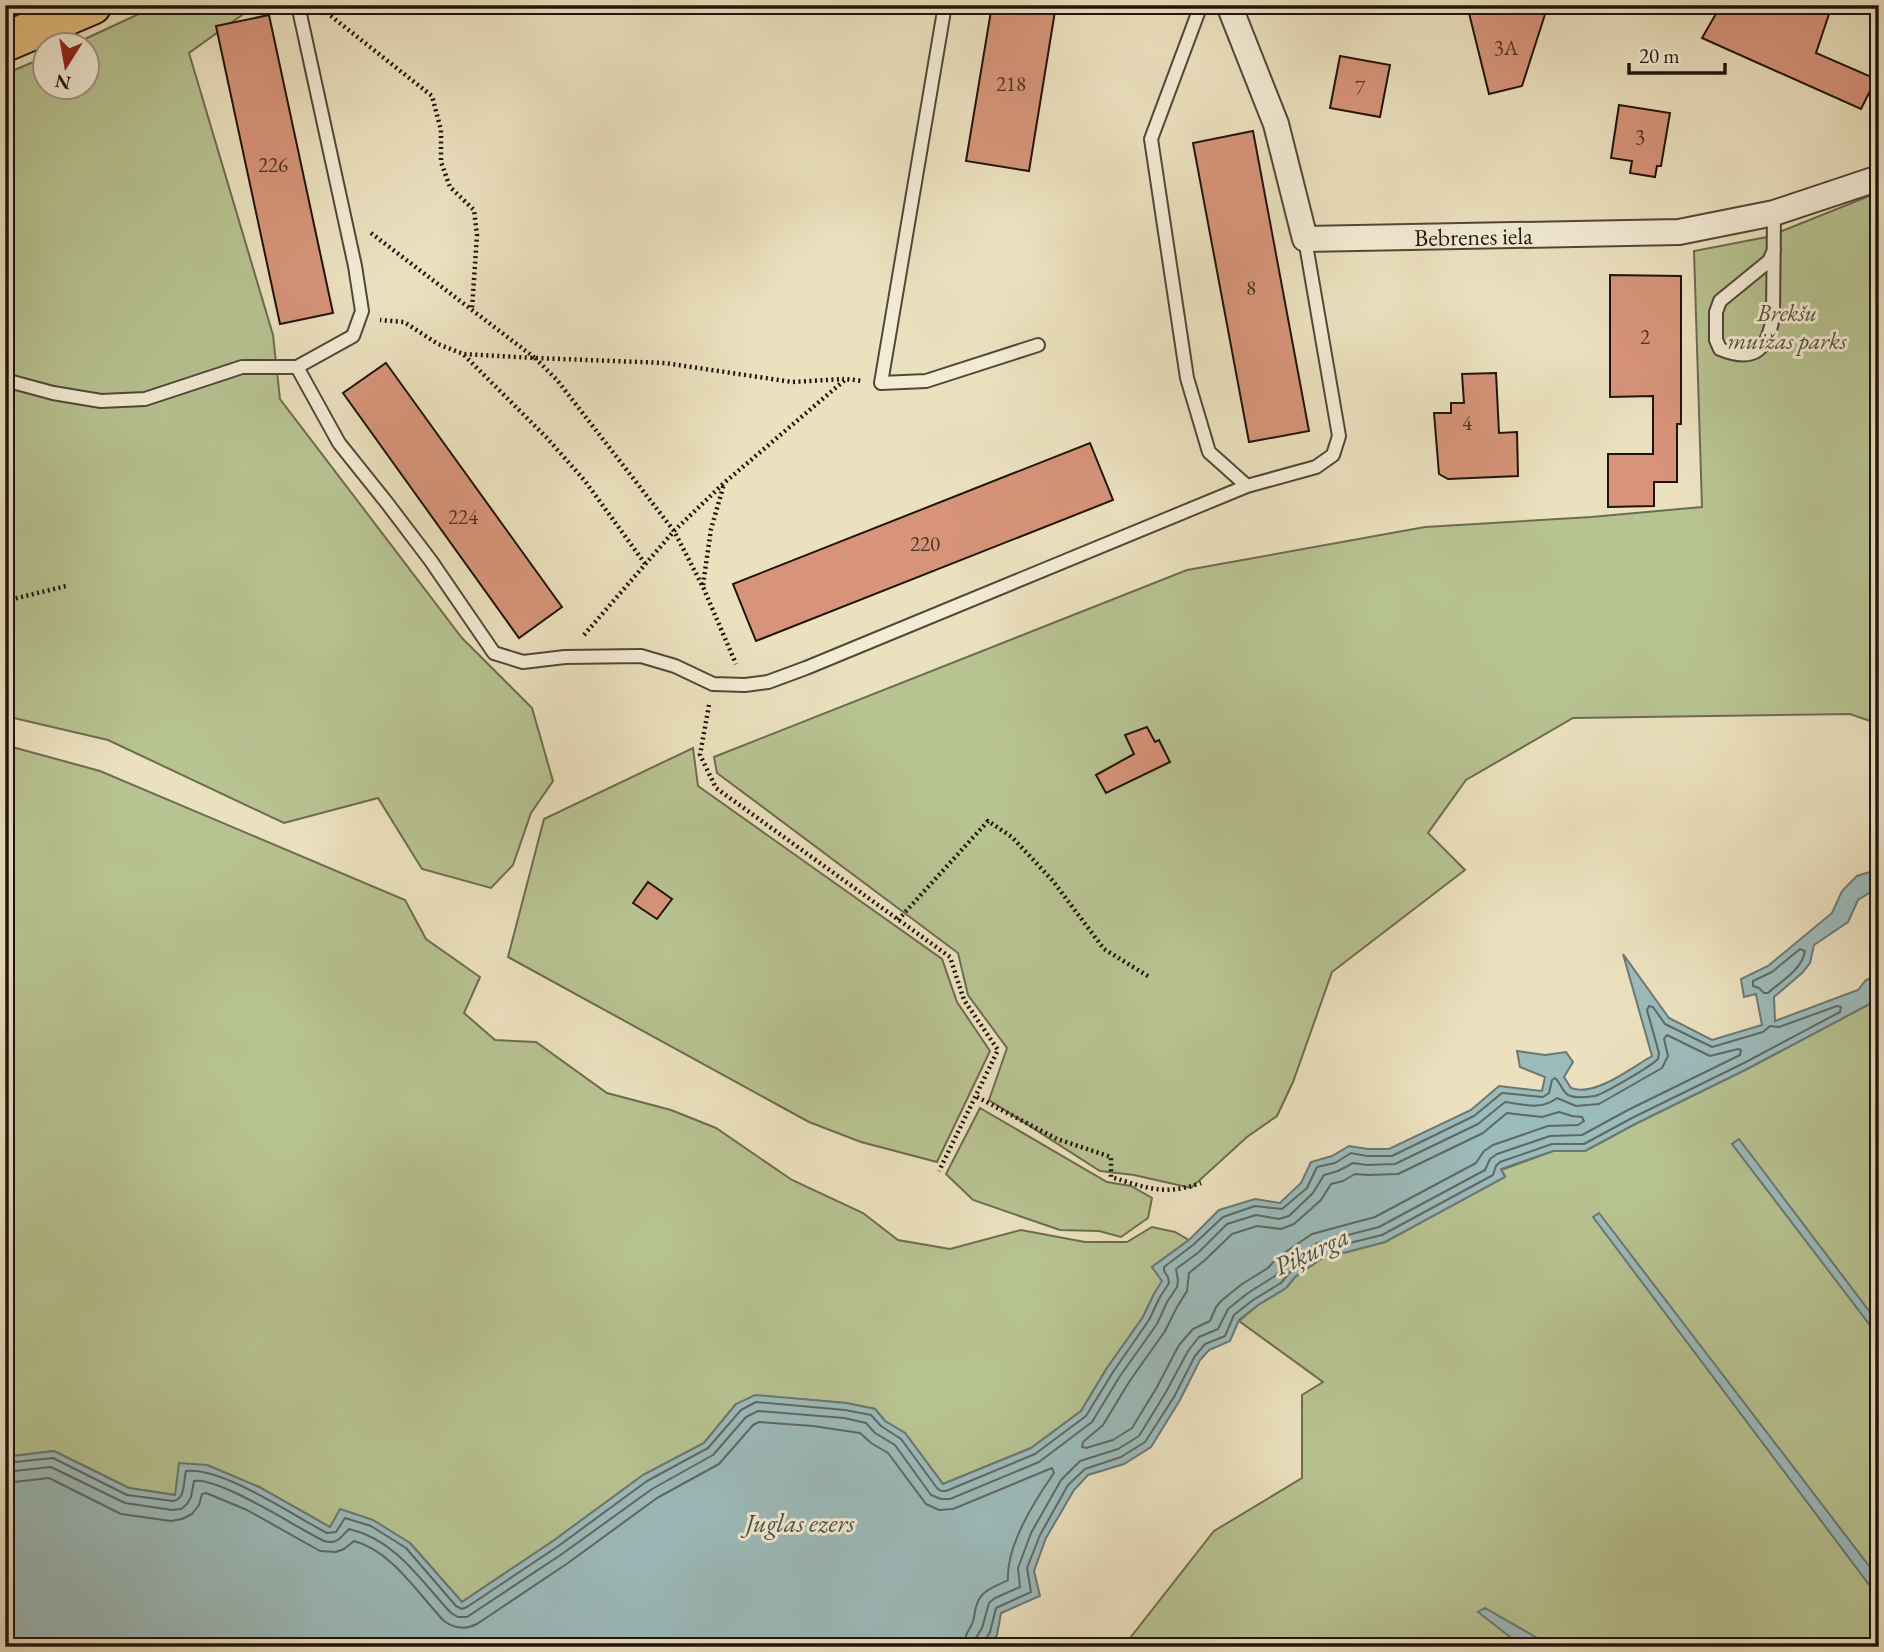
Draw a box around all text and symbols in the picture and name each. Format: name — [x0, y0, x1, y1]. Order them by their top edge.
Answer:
north arrow — [32, 32, 102, 102]
scale bar — [1629, 32, 1725, 76]
house number: 3A — [1494, 34, 1519, 61]
text: 20 m — [1639, 42, 1680, 69]
text: N — [52, 68, 73, 96]
house number: 218 — [996, 70, 1026, 97]
house number: 7 — [1355, 74, 1366, 101]
house number: 3 — [1635, 123, 1645, 150]
house number: 226 — [258, 151, 288, 178]
street label: Bebrenes iela — [1414, 219, 1533, 252]
house number: 8 — [1246, 274, 1256, 301]
park label: Brekšu muižas parks — [1727, 297, 1847, 356]
house number: 2 — [1640, 323, 1650, 350]
house number: 4 — [1462, 409, 1473, 436]
house number: 224 — [448, 503, 479, 530]
house number: 220 — [910, 530, 940, 557]
water label: Piķurga — [1268, 1219, 1354, 1283]
water label: Juglas ezers — [741, 1506, 855, 1540]

